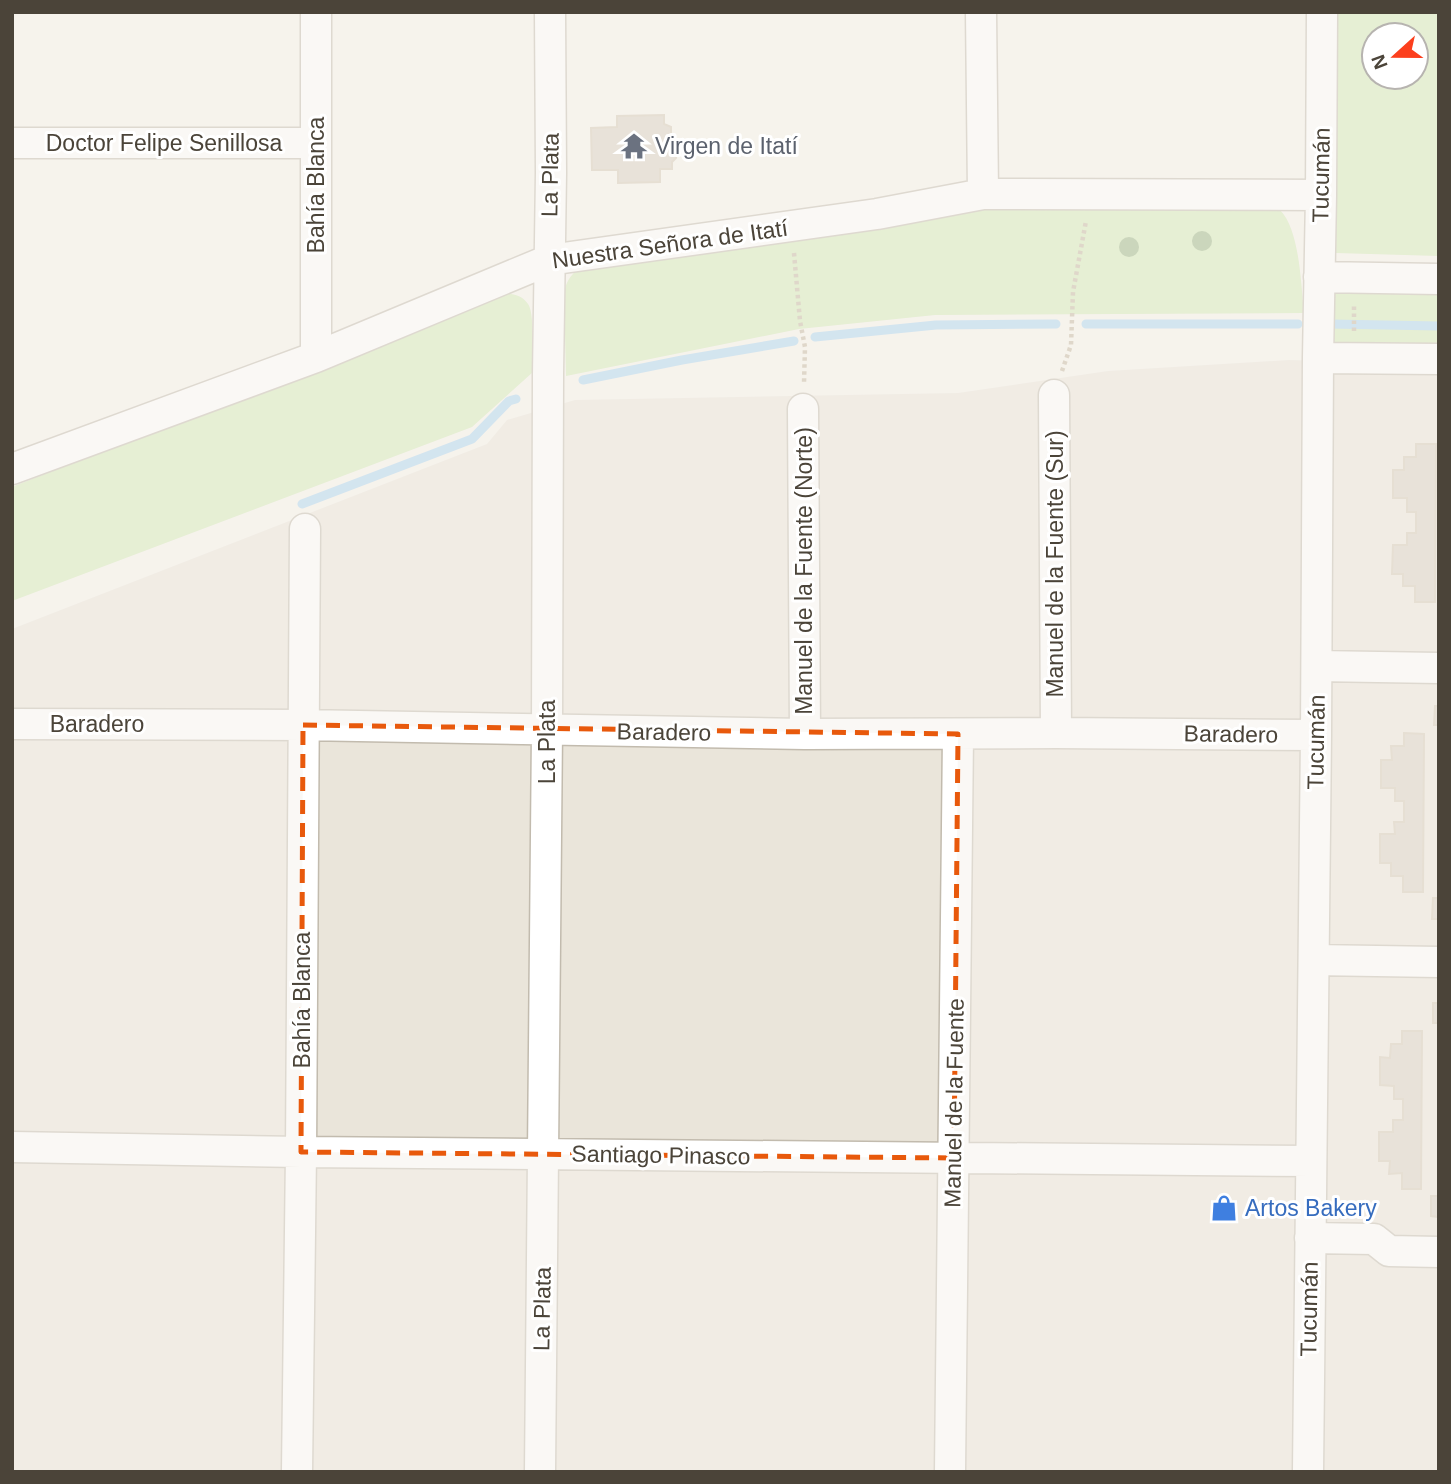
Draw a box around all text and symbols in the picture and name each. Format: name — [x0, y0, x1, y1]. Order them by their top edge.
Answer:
north arrow — [1360, 21, 1430, 91]
text: N — [1367, 52, 1392, 72]
street label: Bahía Blanca — [303, 116, 329, 253]
street label: Tucumán — [1307, 127, 1335, 223]
street label: Doctor Felipe Senillosa — [46, 130, 282, 156]
temple icon: Virgen de Itatí — [619, 131, 649, 161]
street label: La Plata — [536, 132, 564, 217]
place label: Virgen de Itatí — [655, 133, 798, 159]
street label: Nuestra Señora de Itatí — [550, 214, 790, 273]
street label: Manuel de la Fuente (Norte) — [791, 427, 817, 715]
street label: Manuel de la Fuente (Sur) — [1042, 430, 1068, 698]
street label: Tucumán — [1302, 694, 1330, 790]
street label: La Plata — [534, 700, 560, 784]
street label: Baradero — [50, 711, 144, 737]
street label: Baradero — [616, 718, 712, 746]
street label: Baradero — [1183, 720, 1279, 748]
street label: Bahía Blanca — [289, 931, 315, 1068]
street label: Manuel de la Fuente — [939, 998, 969, 1208]
street label: Santiago Pinasco — [571, 1140, 751, 1170]
shop icon: Artos Bakery — [1209, 1193, 1239, 1223]
place label: Artos Bakery — [1245, 1195, 1377, 1221]
street label: Tucumán — [1295, 1261, 1323, 1357]
street label: La Plata — [528, 1266, 556, 1351]

